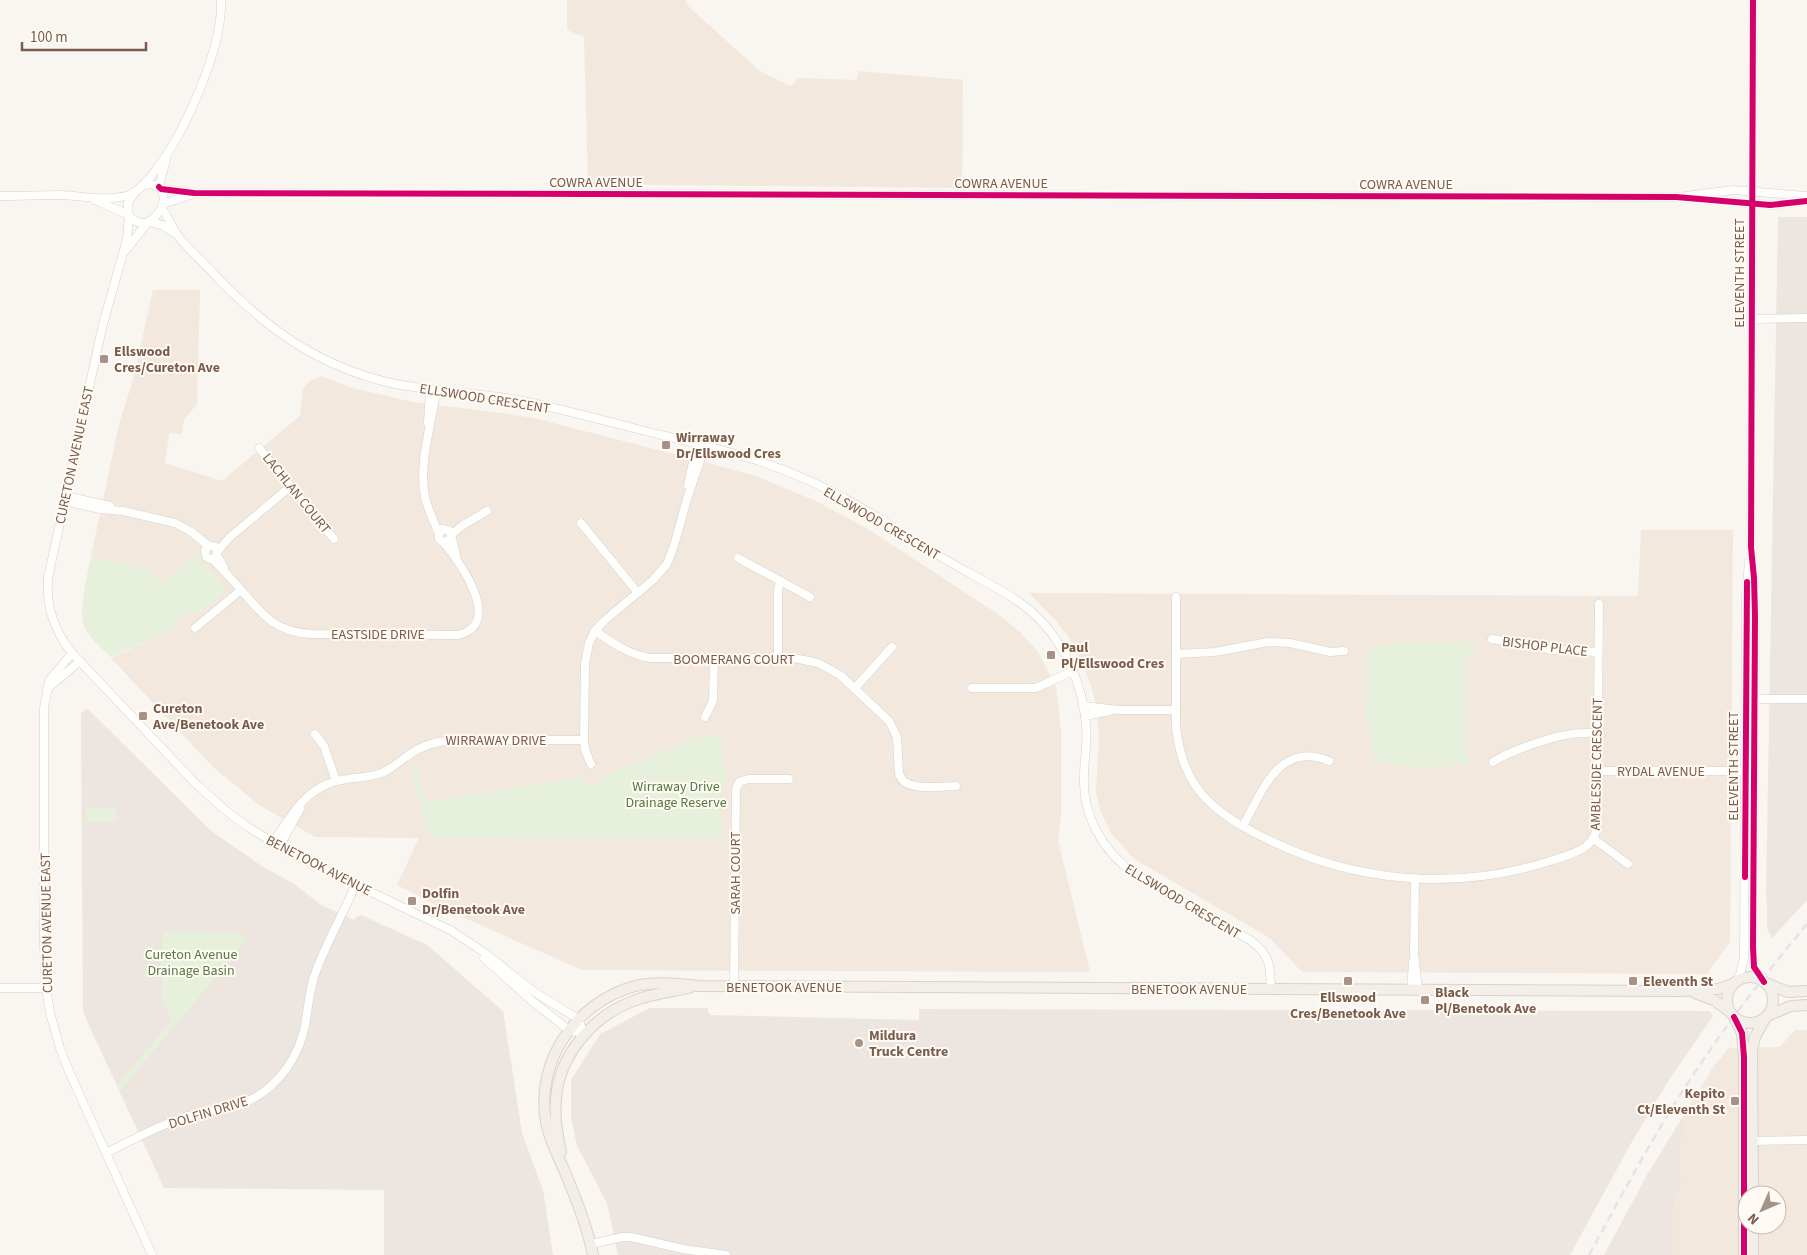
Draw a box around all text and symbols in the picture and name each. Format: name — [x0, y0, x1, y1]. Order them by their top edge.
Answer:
scale bar — [22, 20, 146, 52]
text: 100 m — [30, 27, 68, 48]
street label: COWRA AVENUE — [549, 173, 643, 193]
street label: COWRA AVENUE — [954, 174, 1048, 194]
street label: COWRA AVENUE — [1359, 175, 1453, 195]
street label: ELEVENTH STREET — [1730, 218, 1750, 328]
place label: Ellswood Cres/Cureton Ave — [114, 342, 220, 378]
marker: Ellswood Cres/Cureton Ave — [98, 353, 110, 365]
street label: ELLSWOOD CRESCENT — [418, 379, 552, 419]
street label: CURETON AVENUE EAST — [51, 384, 99, 526]
place label: Wirraway Dr/Ellswood Cres — [676, 428, 781, 464]
marker: Wirraway Dr/Ellswood Cres — [660, 439, 672, 451]
street label: LACHLAN COURT — [257, 449, 335, 539]
street label: ELLSWOOD CRESCENT — [819, 482, 944, 566]
street label: EASTSIDE DRIVE — [331, 625, 425, 645]
street label: BISHOP PLACE — [1501, 632, 1589, 662]
place label: Paul Pl/Ellswood Cres — [1061, 638, 1164, 674]
marker: Paul Pl/Ellswood Cres — [1045, 649, 1057, 661]
street label: BOOMERANG COURT — [673, 650, 795, 670]
street label: AMBLESIDE CRESCENT — [1586, 697, 1608, 831]
place label: Cureton Ave/Benetook Ave — [152, 699, 264, 735]
marker: Cureton Ave/Benetook Ave — [137, 710, 149, 722]
street label: ELEVENTH STREET — [1724, 711, 1744, 821]
street label: WIRRAWAY DRIVE — [446, 731, 546, 751]
street label: RYDAL AVENUE — [1617, 762, 1705, 782]
park label: Wirraway Drive Drainage Reserve — [625, 777, 727, 813]
street label: BENETOOK AVENUE — [262, 831, 375, 901]
street label: SARAH COURT — [726, 831, 746, 915]
street label: CURETON AVENUE EAST — [36, 852, 58, 993]
street label: ELLSWOOD CRESCENT — [1121, 859, 1245, 945]
place label: Dolfin Dr/Benetook Ave — [422, 884, 525, 920]
marker: Dolfin Dr/Benetook Ave — [406, 895, 418, 907]
park label: Cureton Avenue Drainage Basin — [145, 945, 237, 981]
place label: Eleventh St — [1643, 972, 1714, 992]
marker: Ellswood Cres/Benetook Ave — [1342, 975, 1354, 987]
marker: Eleventh St — [1627, 975, 1639, 987]
street label: BENETOOK AVENUE — [726, 978, 842, 998]
street label: BENETOOK AVENUE — [1131, 980, 1247, 1000]
place label: Black Pl/Benetook Ave — [1435, 983, 1536, 1019]
place label: Ellswood Cres/Benetook Ave — [1290, 988, 1406, 1024]
marker: Black Pl/Benetook Ave — [1419, 994, 1431, 1006]
place label: Mildura Truck Centre — [869, 1026, 948, 1062]
marker: Mildura Truck Centre — [853, 1037, 865, 1049]
place label: Kepito Ct/Eleventh St — [1637, 1084, 1726, 1120]
street label: DOLFIN DRIVE — [166, 1091, 250, 1135]
marker: Kepito Ct/Eleventh St — [1729, 1095, 1741, 1107]
north arrow — [1737, 1185, 1787, 1235]
text: N — [1743, 1208, 1764, 1229]

